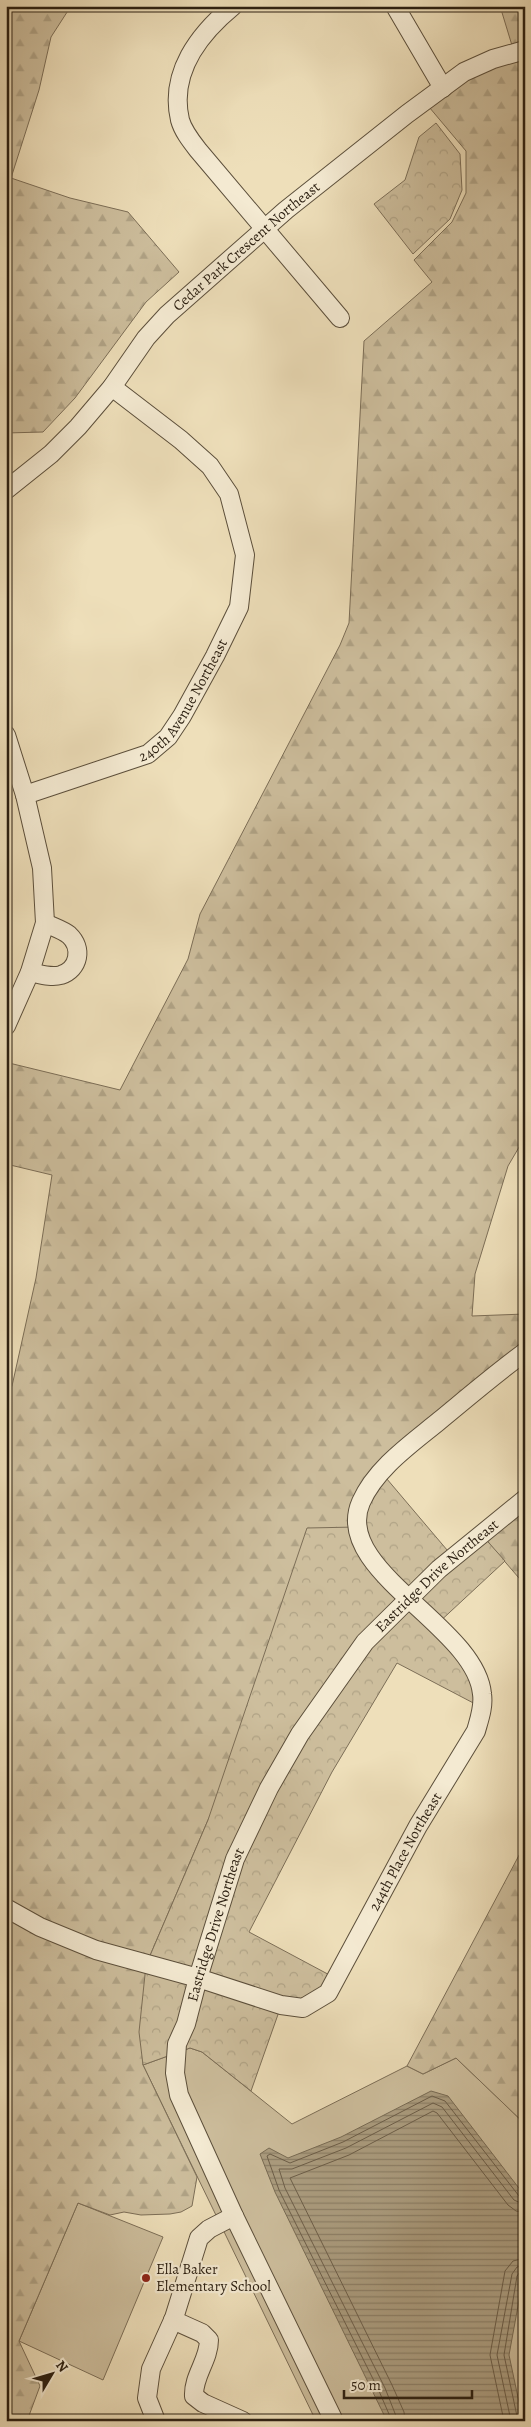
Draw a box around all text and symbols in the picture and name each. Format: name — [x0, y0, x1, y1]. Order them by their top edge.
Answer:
street label: Cedar Park Crescent Northeast — [168, 177, 324, 316]
street label: 240th Avenue Northeast — [136, 635, 232, 766]
street label: Eastridge Drive Northeast — [371, 1515, 503, 1637]
street label: 244th Place Northeast — [364, 1788, 446, 1914]
street label: Eastridge Drive Northeast — [182, 1844, 249, 2004]
place label: Ella Baker Elementary School — [156, 2259, 271, 2296]
marker: Ella Baker Elementary School — [140, 2272, 152, 2284]
north arrow — [28, 2350, 78, 2400]
text: N — [51, 2356, 72, 2376]
scale bar — [344, 2367, 471, 2399]
text: 50 m — [351, 2375, 381, 2395]

